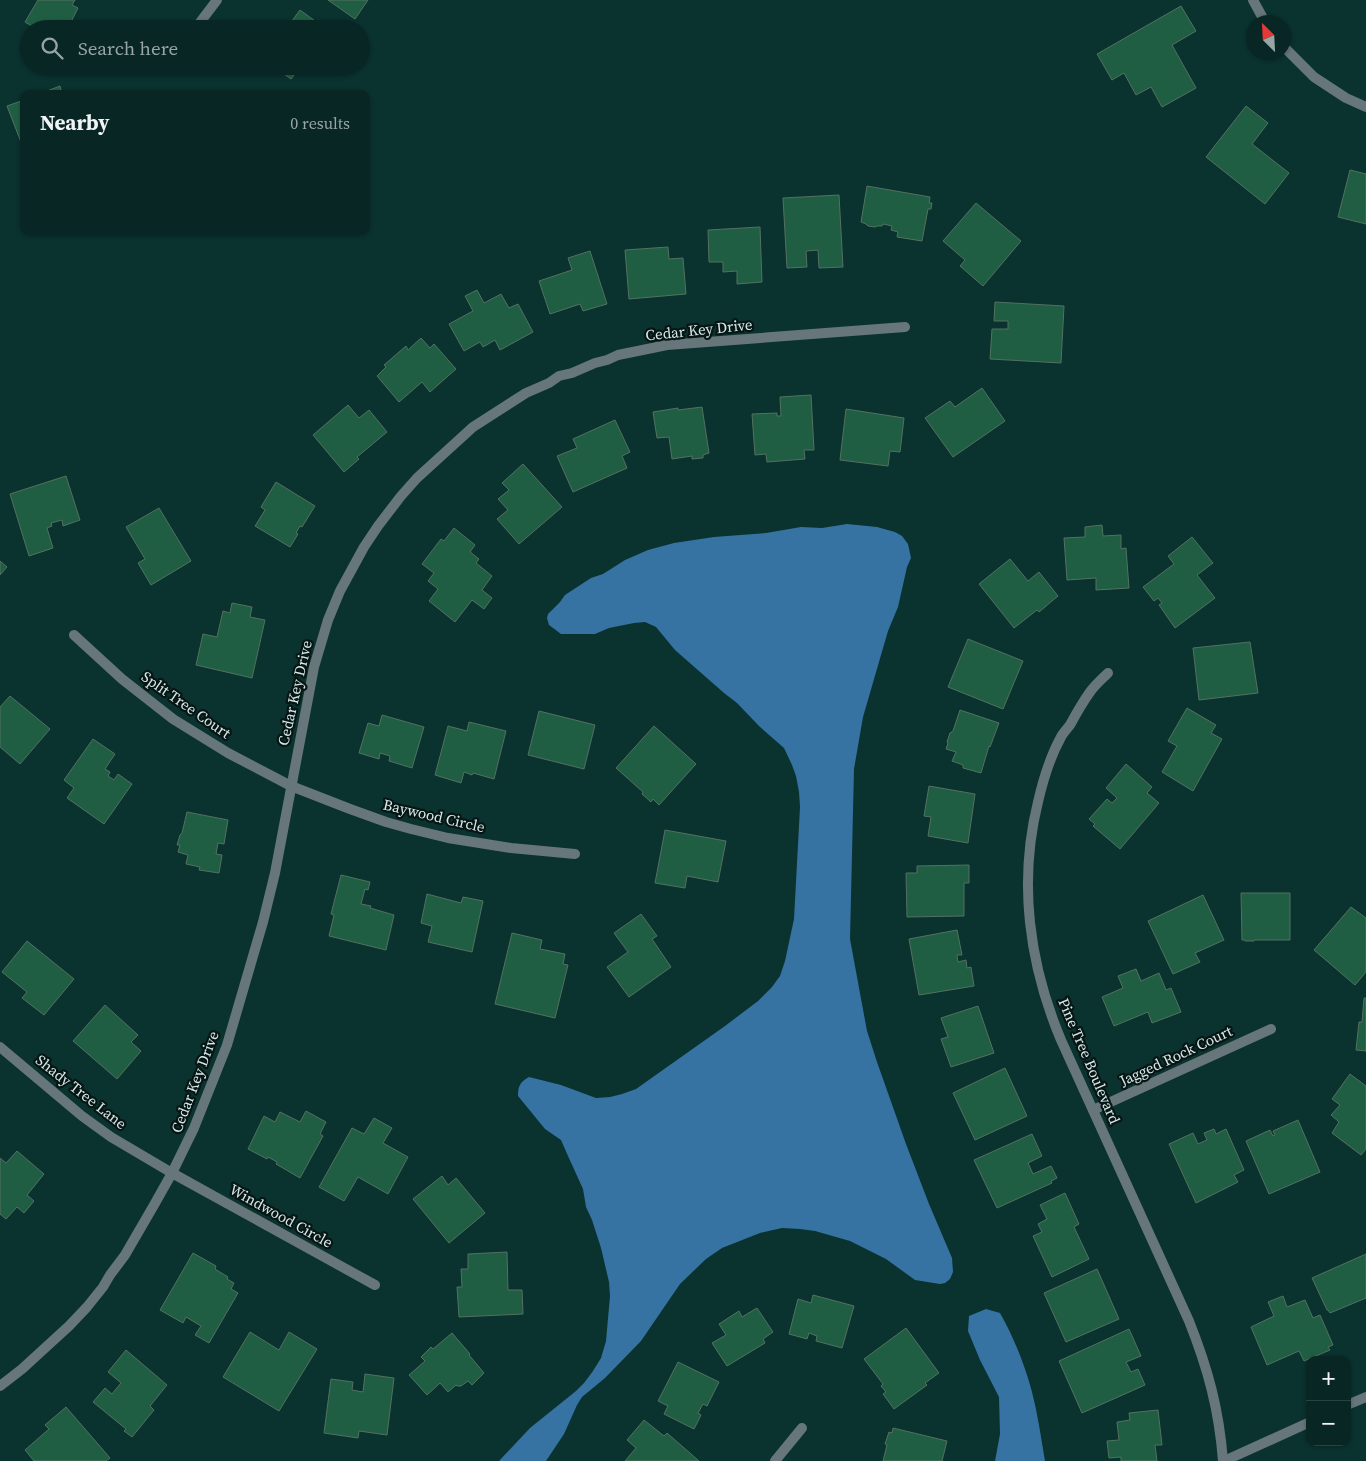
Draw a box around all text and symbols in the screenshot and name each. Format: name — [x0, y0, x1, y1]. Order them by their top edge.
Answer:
north arrow — [1246, 15, 1291, 60]
search box — [20, 20, 370, 75]
icon: search — [38, 34, 66, 62]
text: Search here — [78, 35, 178, 61]
text: Nearby — [40, 108, 110, 137]
text: 0 results — [290, 112, 350, 134]
street label: Cedar Key Drive — [644, 313, 754, 346]
street label: Cedar Key Drive — [272, 638, 317, 748]
street label: Split Tree Court — [137, 666, 235, 743]
street label: Baywood Circle — [381, 794, 487, 837]
street label: Pine Tree Boulevard — [1053, 995, 1126, 1127]
street label: Jagged Rock Court — [1115, 1020, 1236, 1091]
street label: Cedar Key Drive — [165, 1028, 224, 1136]
street label: Shady Tree Lane — [31, 1049, 131, 1134]
street label: Windwood Circle — [226, 1178, 337, 1253]
map controls — [1306, 1356, 1351, 1446]
button: + — [1306, 1356, 1351, 1401]
button: − — [1306, 1401, 1351, 1446]

